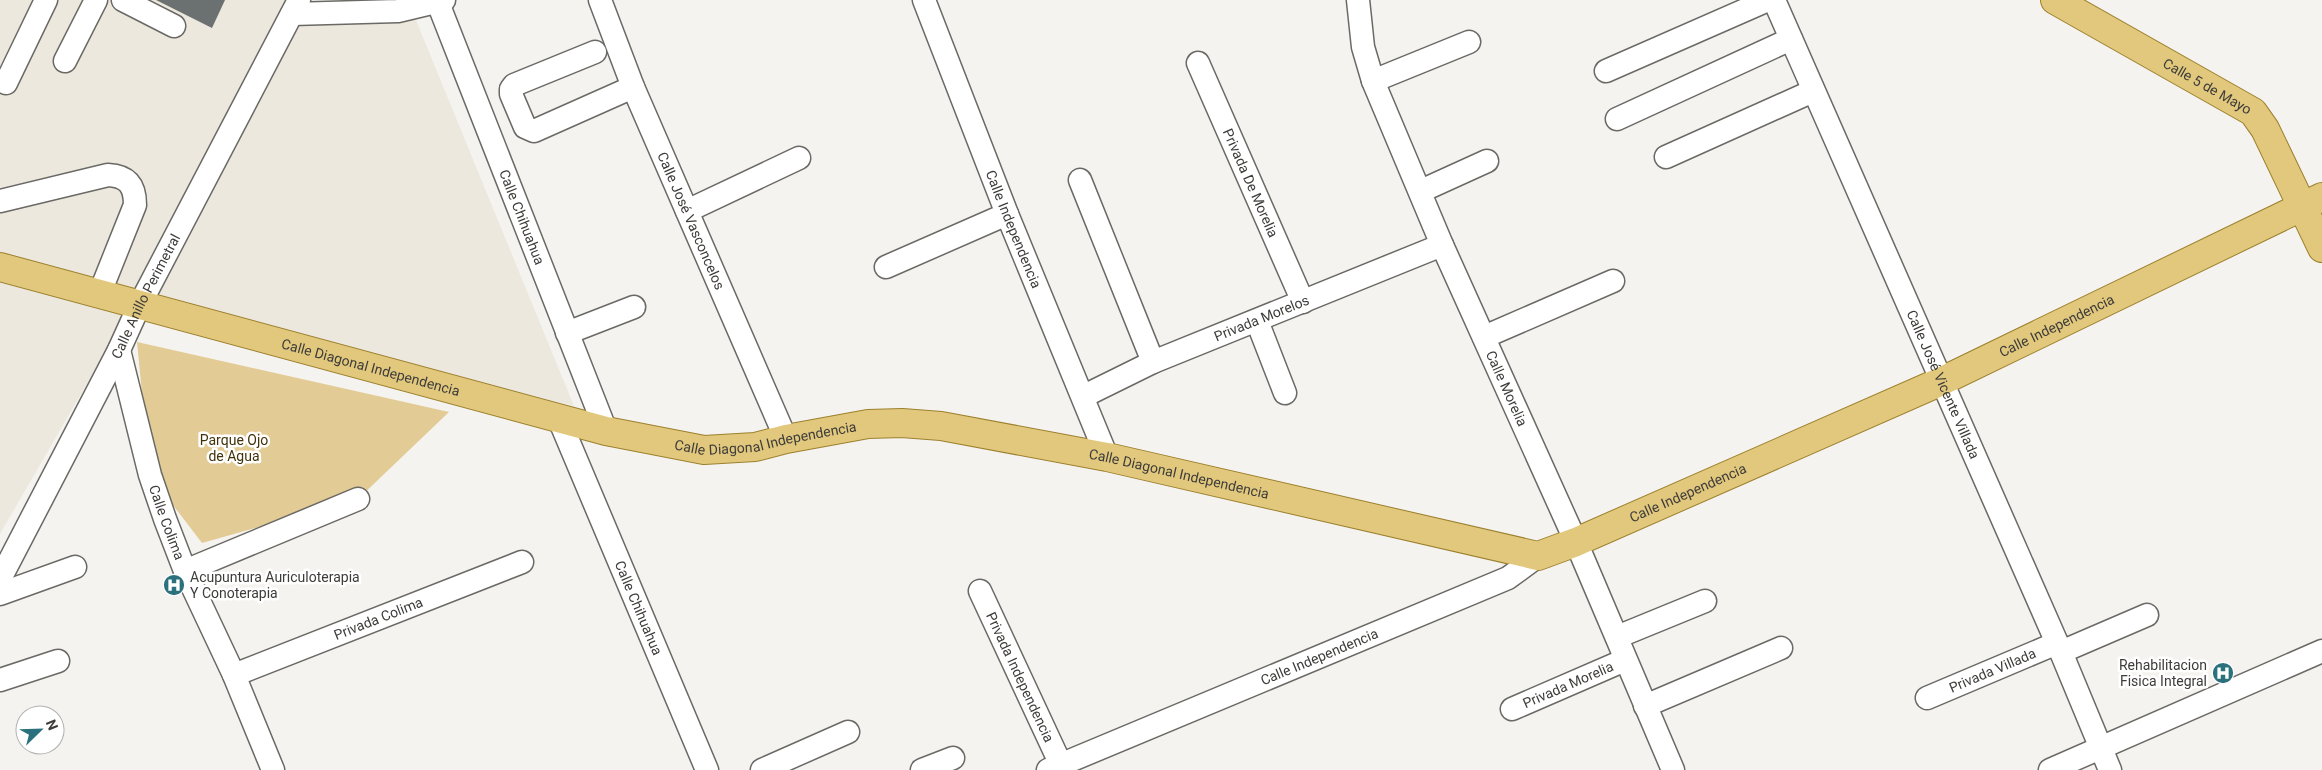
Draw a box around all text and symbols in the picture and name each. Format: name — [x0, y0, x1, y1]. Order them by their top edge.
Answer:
street label: Calle 5 de Mayo — [2160, 55, 2254, 117]
street label: Privada De Morelia — [1220, 126, 1282, 240]
street label: Calle José Vasconcelos — [654, 150, 728, 292]
street label: Calle Chihuahua — [496, 167, 548, 267]
street label: Calle Independencia — [983, 168, 1045, 290]
street label: Calle Anillo Perimetral — [108, 231, 183, 361]
street label: Calle Independencia — [1996, 291, 2117, 360]
street label: Privada Morelos — [1212, 292, 1311, 344]
street label: Calle José Vicente Villada — [1903, 308, 1983, 461]
street label: Calle Diagonal Independencia — [280, 336, 462, 399]
street label: Calle Morelia — [1483, 348, 1531, 429]
street label: Calle Diagonal Independencia — [673, 418, 858, 458]
park label: Parque Ojo de Agua — [200, 432, 268, 464]
street label: Calle Diagonal Independencia — [1088, 446, 1271, 502]
street label: Calle Independencia — [1627, 460, 1749, 525]
street label: Calle Colima — [146, 483, 188, 562]
street label: Calle Chihuahua — [612, 558, 666, 657]
place label: Acupuntura Auriculoterapia Y Conoterapia — [190, 569, 360, 601]
hospital icon: Acupuntura Auriculoterapia Y Conoterapia — [162, 573, 186, 597]
street label: Privada Colima — [332, 594, 425, 643]
street label: Privada Independencia — [983, 610, 1057, 745]
street label: Calle Independencia — [1258, 625, 1380, 688]
street label: Privada Villada — [1947, 645, 2038, 696]
place label: Rehabilitacion Fisica Integral — [2119, 657, 2207, 689]
street label: Privada Morelia — [1520, 658, 1616, 711]
hospital icon: Rehabilitacion Fisica Integral — [2211, 661, 2235, 685]
north arrow — [15, 705, 65, 755]
text: N — [43, 717, 61, 733]

